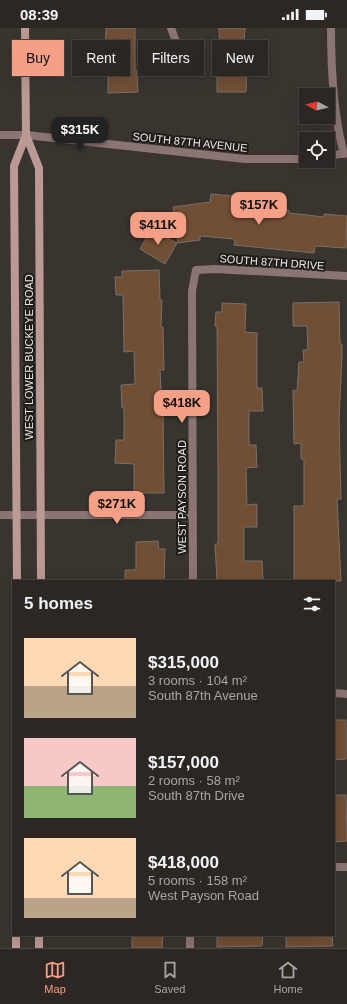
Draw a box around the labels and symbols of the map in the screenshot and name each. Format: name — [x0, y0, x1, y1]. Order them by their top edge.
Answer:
north arrow — [299, 88, 335, 124]
pin: $315K — [52, 117, 108, 151]
street label: SOUTH 87TH AVENUE — [132, 130, 248, 154]
pin: $157K — [231, 192, 287, 226]
pin: $411K — [130, 212, 186, 246]
street label: SOUTH 87TH DRIVE — [219, 252, 325, 272]
street label: WEST LOWER BUCKEYE ROAD — [23, 274, 35, 440]
pin: $418K — [154, 390, 210, 424]
street label: WEST PAYSON ROAD — [176, 440, 188, 554]
pin: $271K — [89, 491, 145, 525]

